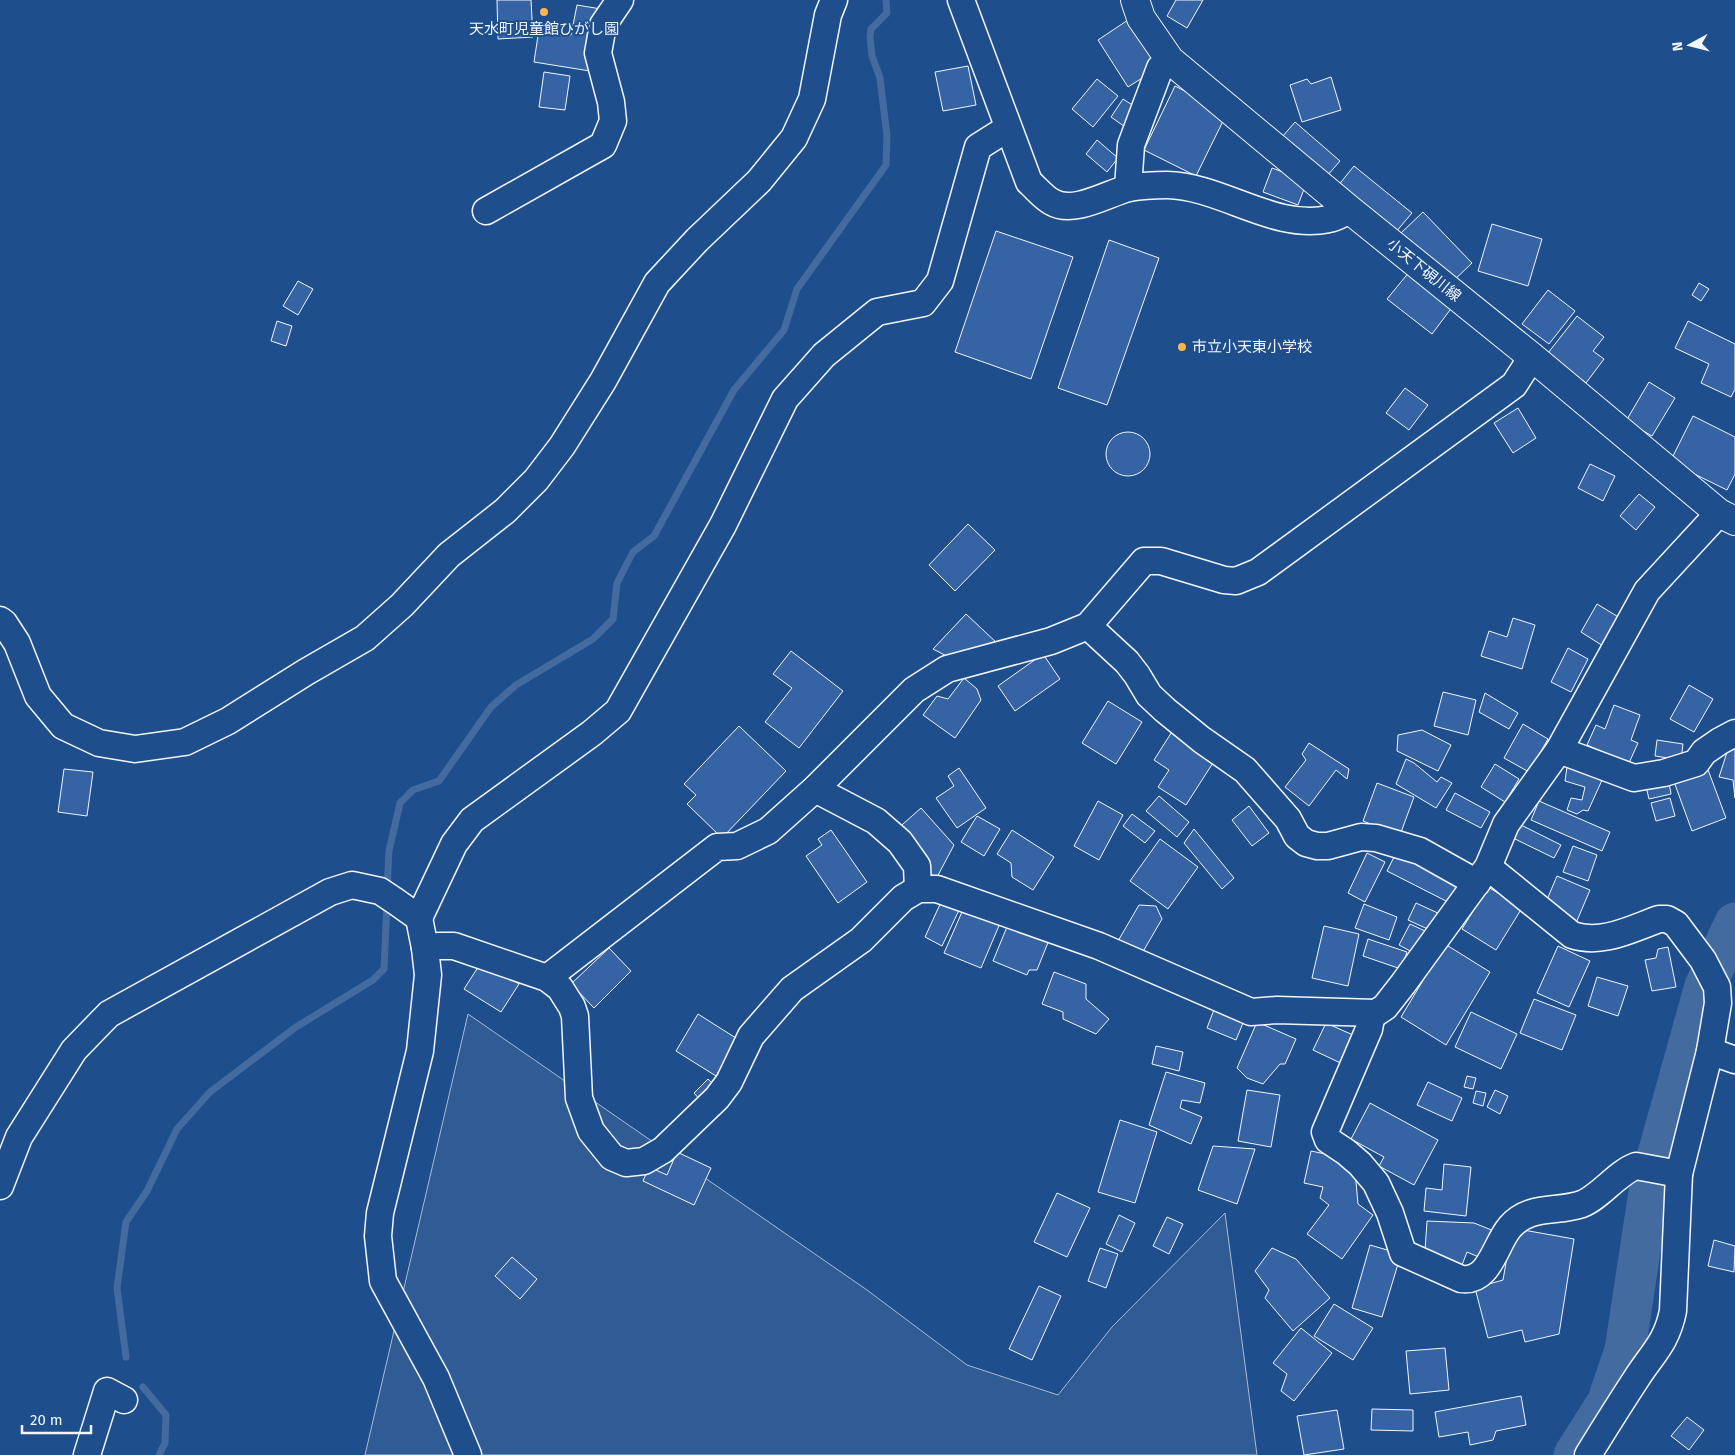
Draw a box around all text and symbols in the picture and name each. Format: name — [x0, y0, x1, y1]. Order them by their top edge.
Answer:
marker: 天水町児童館ひがし園 — [538, 6, 550, 18]
place label: 天水町児童館ひがし園 — [469, 20, 619, 38]
north arrow — [1665, 20, 1715, 70]
text: N — [1669, 41, 1687, 52]
street label: 小天下硯川線 — [1383, 235, 1465, 305]
place label: 市立小天東小学校 — [1192, 338, 1312, 356]
marker: 市立小天東小学校 — [1176, 341, 1188, 353]
scale bar — [22, 1402, 91, 1434]
text: 20 m — [30, 1411, 63, 1429]

